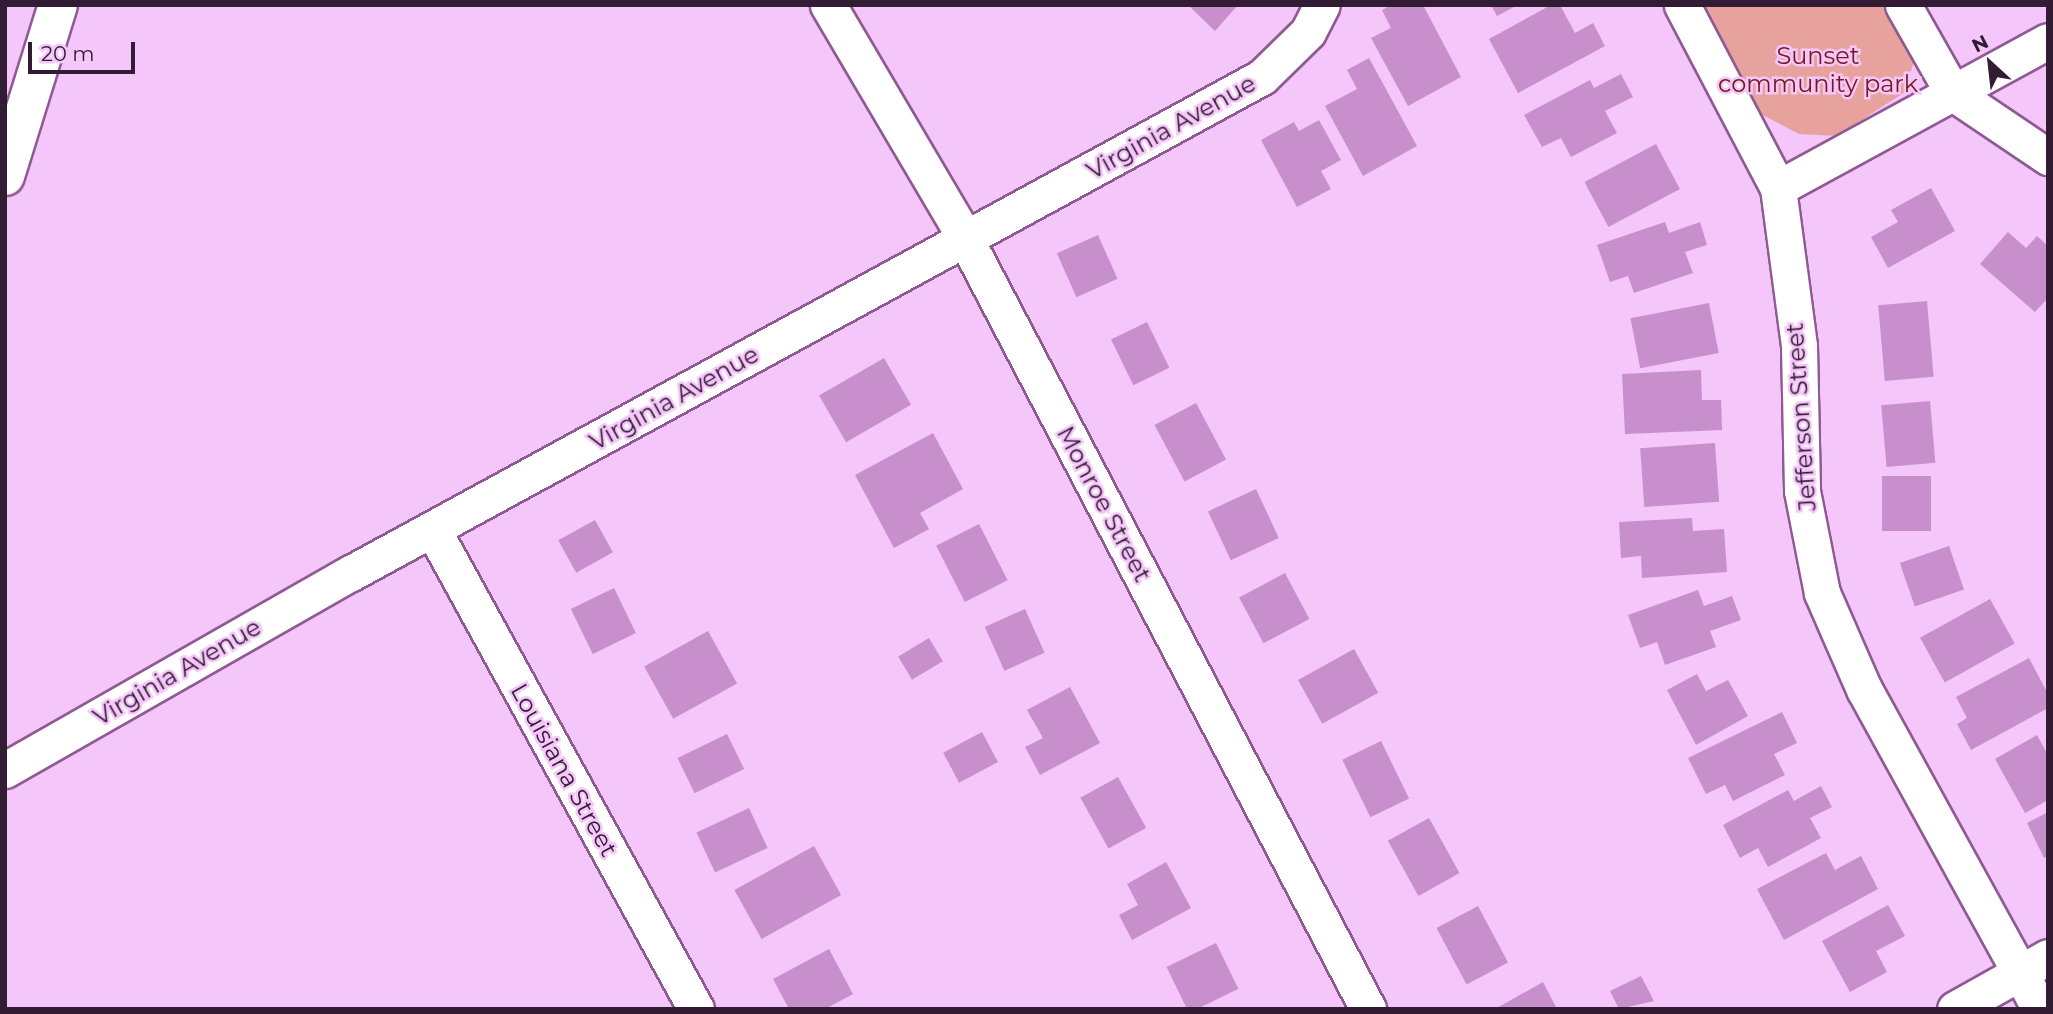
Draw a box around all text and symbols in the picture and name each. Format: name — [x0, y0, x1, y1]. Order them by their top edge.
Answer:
scale bar — [32, 28, 138, 72]
north arrow — [1955, 28, 2025, 98]
text: N — [1968, 30, 1992, 58]
text: 20 m — [41, 41, 95, 66]
park label: Sunset community park — [1718, 42, 1918, 98]
street label: Virginia Avenue — [1081, 69, 1261, 185]
street label: Jefferson Street — [1780, 322, 1822, 512]
street label: Virginia Avenue — [584, 340, 764, 456]
street label: Monroe Street — [1051, 421, 1157, 587]
street label: Virginia Avenue — [88, 612, 266, 732]
street label: Louisiana Street — [505, 679, 623, 861]

